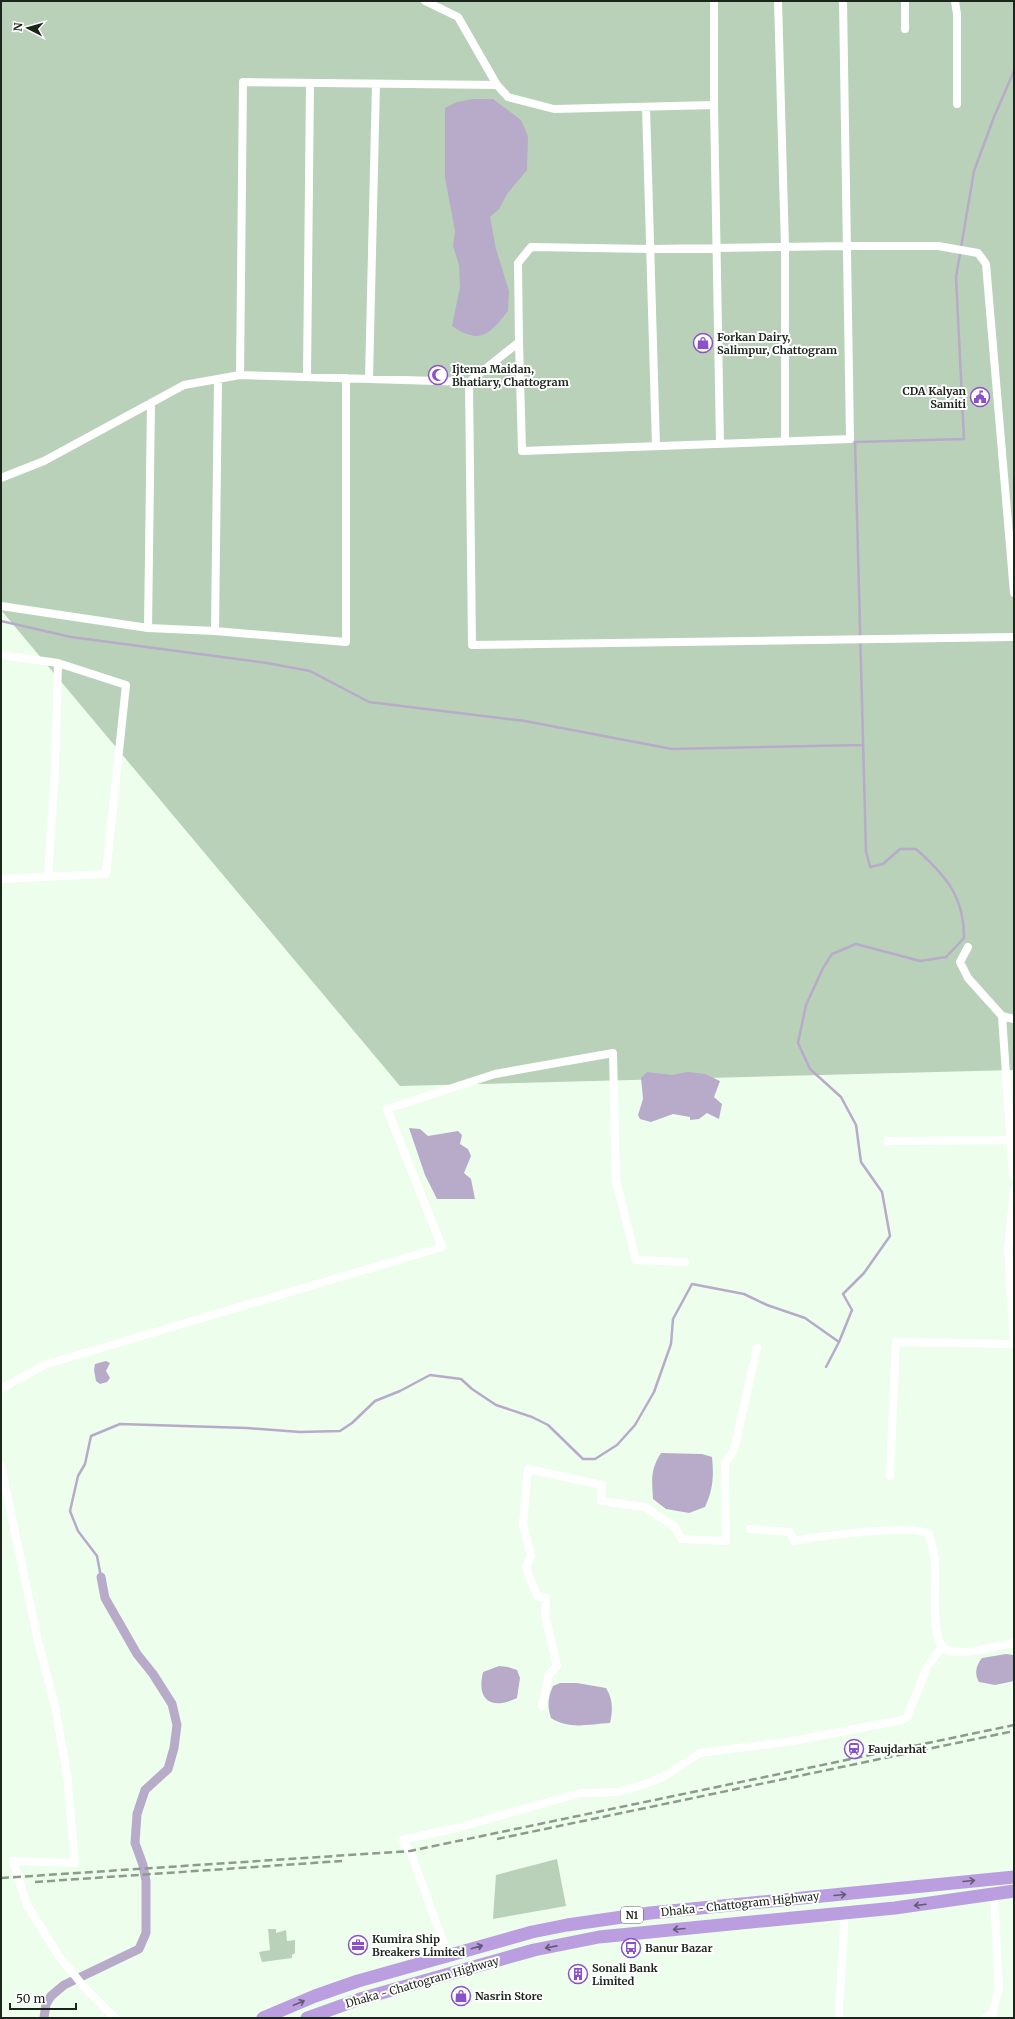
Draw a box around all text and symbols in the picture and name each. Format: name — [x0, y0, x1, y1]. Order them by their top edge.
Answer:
north arrow — [8, 8, 48, 48]
text: N — [11, 22, 26, 32]
place label: Forkan Dairy, Salimpur, Chattogram — [717, 330, 837, 357]
shop icon: Forkan Dairy, Salimpur, Chattogram — [692, 332, 714, 354]
place label: Ijtema Maidan, Bhatiary, Chattogram — [452, 362, 569, 389]
mosque icon: Ijtema Maidan, Bhatiary, Chattogram — [427, 364, 449, 386]
place label: CDA Kalyan Samiti — [903, 384, 967, 411]
public building icon: CDA Kalyan Samiti — [969, 386, 991, 408]
station icon: Faujdarhat — [843, 1738, 865, 1760]
place label: Faujdarhat — [868, 1742, 927, 1756]
one-way arrow — [962, 1878, 975, 1885]
street label: Dhaka - Chattogram Highway — [660, 1889, 820, 1919]
one-way arrow — [833, 1891, 846, 1898]
one-way arrow — [914, 1901, 927, 1908]
road number: N1 — [621, 1907, 643, 1923]
one-way arrow — [673, 1925, 686, 1933]
place label: Kumira Ship Breakers Limited — [372, 1932, 465, 1959]
office icon: Kumira Ship Breakers Limited — [347, 1934, 369, 1956]
bus stop icon: Banur Bazar — [620, 1937, 642, 1959]
place label: Banur Bazar — [645, 1941, 713, 1955]
one-way arrow — [470, 1943, 483, 1950]
one-way arrow — [544, 1943, 557, 1951]
street label: Dhaka - Chattogram Highway — [344, 1953, 501, 2011]
place label: Sonali Bank Limited — [592, 1961, 658, 1988]
building icon: Sonali Bank Limited — [567, 1963, 589, 1985]
scale bar — [10, 1985, 76, 2011]
shop icon: Nasrin Store — [450, 1985, 472, 2007]
place label: Nasrin Store — [475, 1989, 542, 2003]
text: 50 m — [16, 1991, 45, 2006]
one-way arrow — [293, 1998, 305, 2006]

